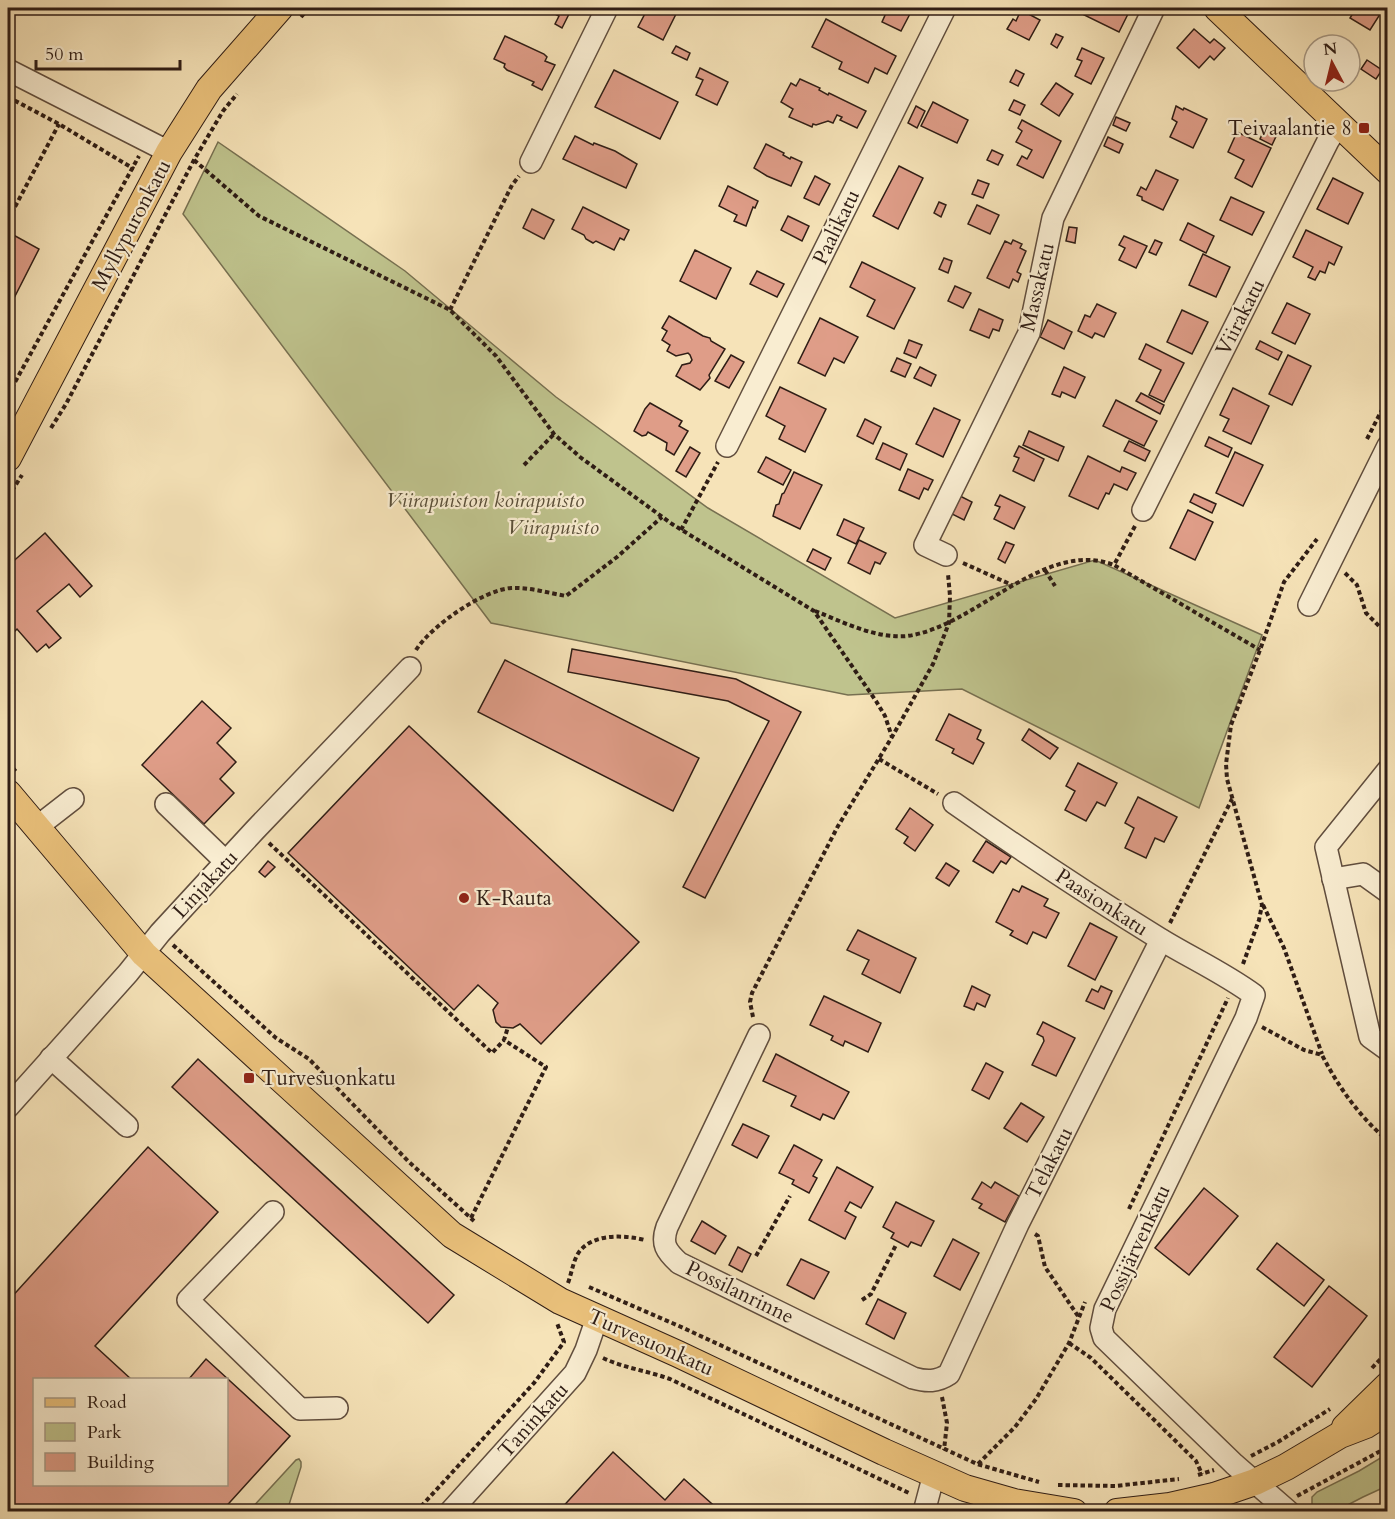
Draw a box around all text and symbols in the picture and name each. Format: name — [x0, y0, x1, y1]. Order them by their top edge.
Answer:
scale bar — [36, 33, 180, 71]
north arrow — [1302, 33, 1362, 93]
text: N — [1322, 37, 1339, 61]
text: 50 m — [45, 42, 84, 67]
place label: Teivaalantie 8 — [1228, 114, 1352, 143]
marker: Teivaalantie 8 — [1357, 121, 1371, 135]
street label: Myllypuronkatu — [85, 155, 178, 296]
street label: Paalikatu — [806, 185, 867, 270]
street label: Massakatu — [1013, 240, 1062, 334]
street label: Viirakatu — [1209, 274, 1272, 361]
park label: Viirapuiston koirapuisto — [386, 486, 584, 515]
park label: Viirapuisto — [507, 513, 599, 542]
street label: Linjakatu — [166, 844, 245, 925]
street label: Paasionkatu — [1050, 862, 1154, 943]
place label: K-Rauta — [476, 884, 552, 913]
marker: K-Rauta — [457, 891, 471, 905]
place label: Turvesuonkatu — [261, 1064, 396, 1093]
marker: Turvesuonkatu — [242, 1071, 256, 1085]
street label: Telakatu — [1019, 1122, 1080, 1204]
street label: Possijärvenkatu — [1093, 1180, 1178, 1316]
street label: Possilanrinne — [681, 1254, 799, 1331]
street label: Turvesuonkatu — [583, 1302, 718, 1383]
street label: Taninkatu — [492, 1376, 575, 1464]
legend — [33, 1378, 228, 1486]
text: Road — [87, 1390, 127, 1415]
text: Park — [87, 1420, 122, 1445]
text: Building — [87, 1450, 155, 1475]

